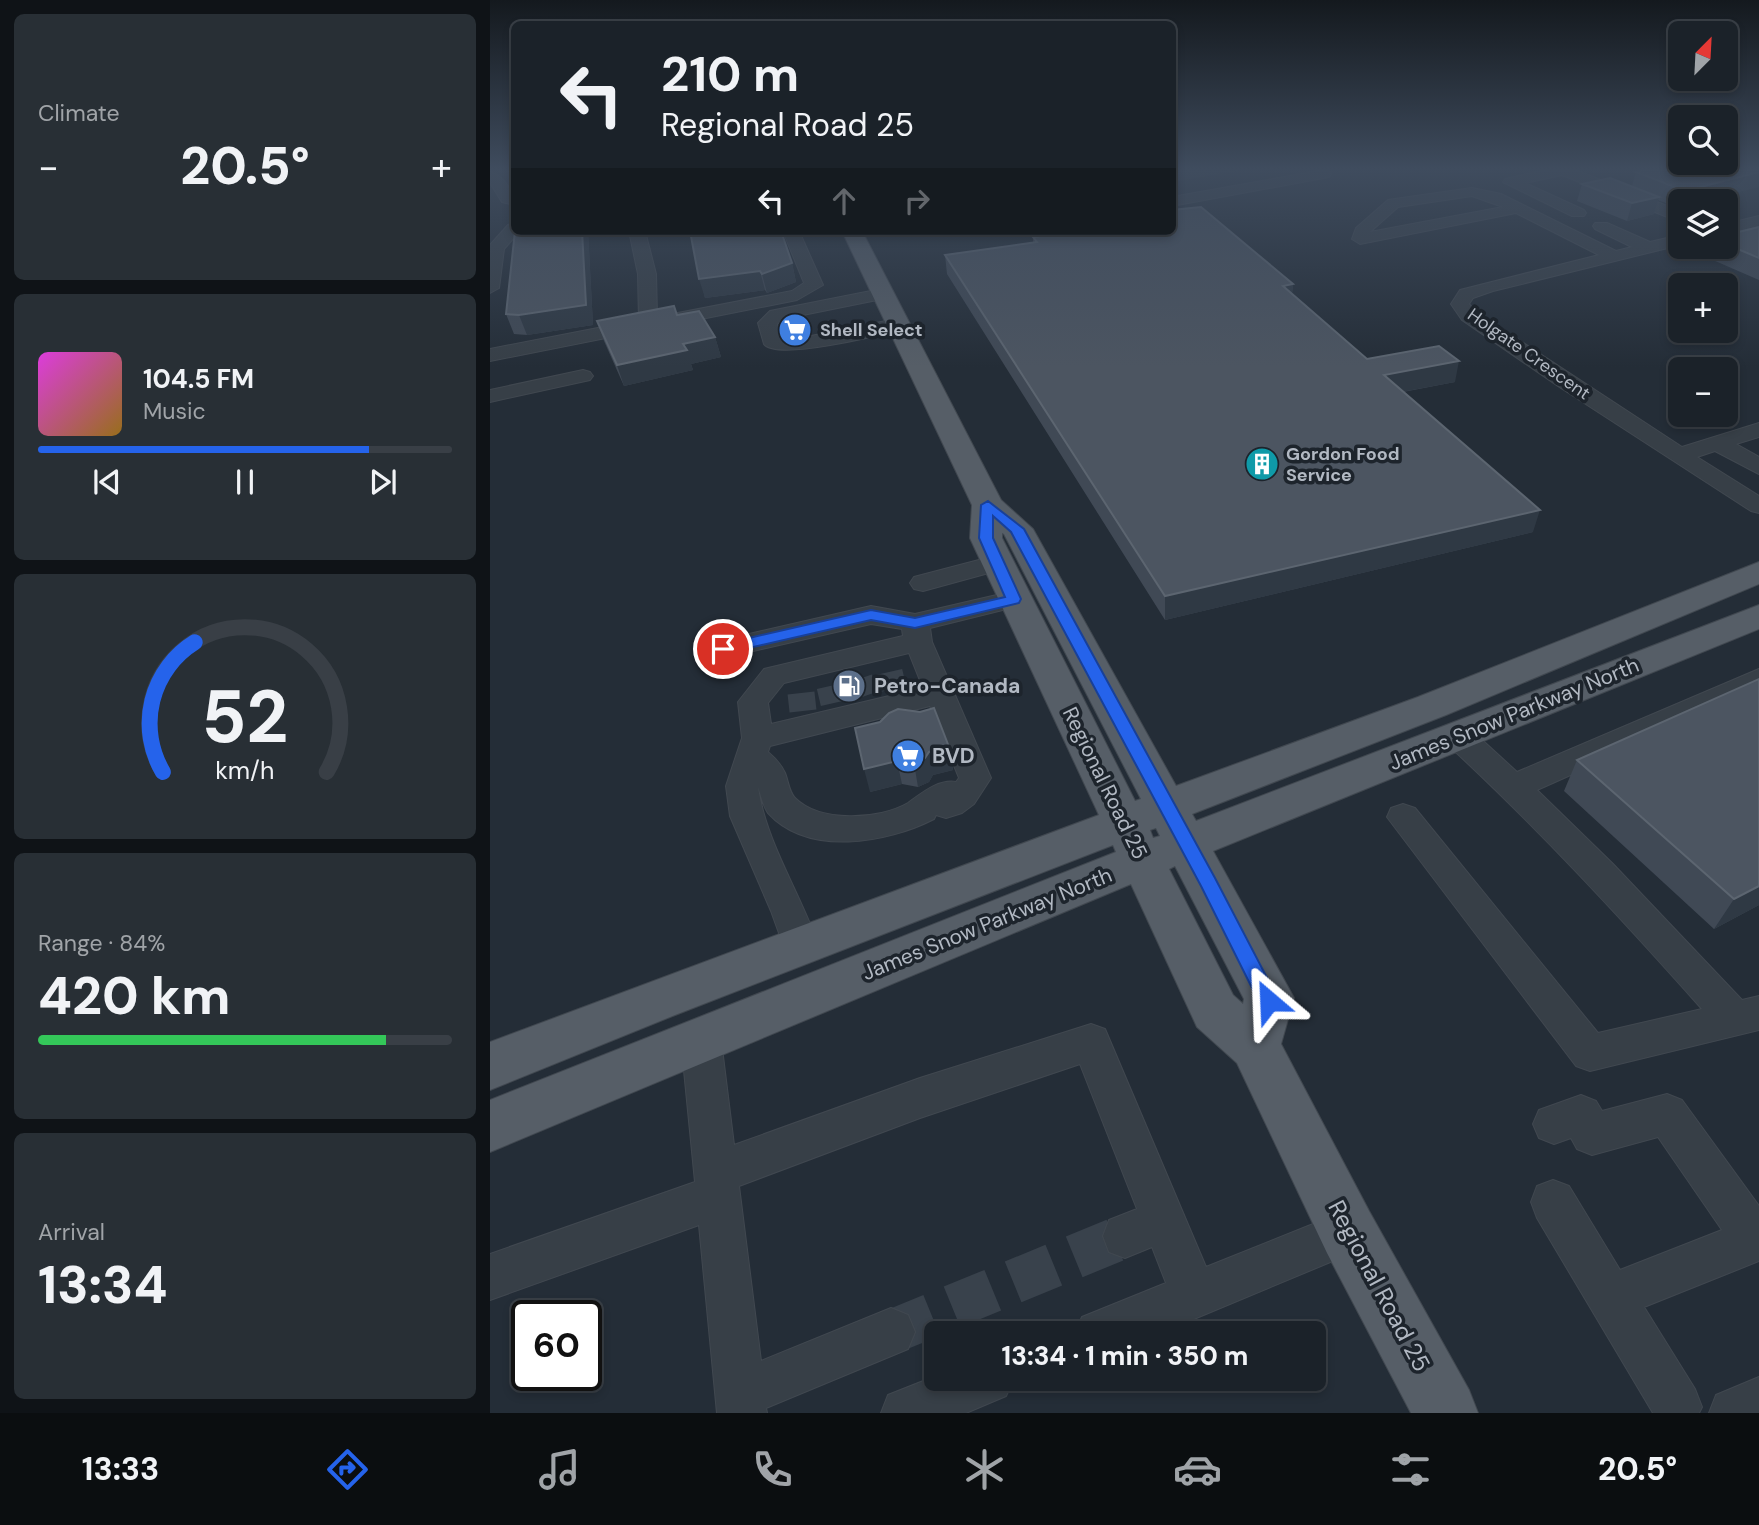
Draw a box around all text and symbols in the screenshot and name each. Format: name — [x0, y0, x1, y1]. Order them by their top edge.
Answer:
north arrow — [1668, 21, 1738, 91]
map controls — [1668, 21, 1738, 427]
text: 210 m — [661, 42, 799, 106]
icon: left — [546, 49, 637, 140]
text: Climate — [38, 98, 120, 128]
text: Regional Road 25 — [661, 104, 914, 146]
button: search — [1668, 105, 1738, 175]
text: 20.5° — [180, 132, 310, 200]
text: − — [38, 142, 59, 192]
text: + — [431, 142, 452, 192]
icon: left — [752, 182, 790, 220]
icon: ahead — [825, 182, 863, 220]
icon: right — [898, 182, 936, 220]
button: layers — [1668, 189, 1738, 259]
button: + — [1668, 273, 1738, 343]
street label: Holgate Crescent — [1463, 303, 1595, 405]
supermarket icon: Shell Select — [776, 311, 814, 349]
place label: Shell Select — [820, 318, 923, 342]
button: − — [1668, 357, 1738, 427]
text: 104.5 FM — [143, 362, 254, 396]
text: Music — [143, 396, 206, 426]
place label: Gordon Food Service — [1286, 442, 1400, 487]
building icon: Gordon Food Service — [1243, 445, 1281, 483]
icon: previous — [88, 463, 126, 501]
icon: pause — [226, 463, 264, 501]
icon: next — [364, 463, 402, 501]
pin — [693, 619, 753, 679]
icon: arrive — [704, 630, 742, 668]
street label: James Snow Parkway North — [1385, 651, 1643, 777]
fuel station icon: Petro-Canada — [830, 667, 868, 705]
text: 52 — [202, 671, 288, 766]
place label: Petro-Canada — [874, 672, 1020, 700]
street label: Regional Road 25 — [1056, 702, 1154, 864]
supermarket icon: BVD — [889, 737, 927, 775]
place label: BVD — [932, 742, 975, 770]
text: km/h — [215, 754, 275, 787]
street label: James Snow Parkway North — [858, 861, 1116, 987]
text: Range · 84% — [38, 928, 165, 958]
text: 420 km — [38, 962, 230, 1030]
position arrow — [1232, 964, 1306, 1038]
street label: Regional Road 25 — [1321, 1195, 1438, 1377]
text: Arrival — [38, 1217, 105, 1247]
text: 13:34 — [38, 1251, 168, 1319]
speed limit sign: 60 — [511, 1300, 602, 1391]
text: 13:34 · 1 min · 350 m — [1002, 1339, 1248, 1373]
icon: directions — [323, 1445, 372, 1494]
icon: music — [535, 1445, 584, 1494]
icon: phone — [748, 1445, 797, 1494]
icon: climate — [960, 1445, 1009, 1494]
icon: car — [1173, 1445, 1222, 1494]
icon: filters — [1386, 1445, 1435, 1494]
text: 13:33 — [82, 1448, 159, 1490]
text: 20.5° — [1598, 1448, 1677, 1490]

